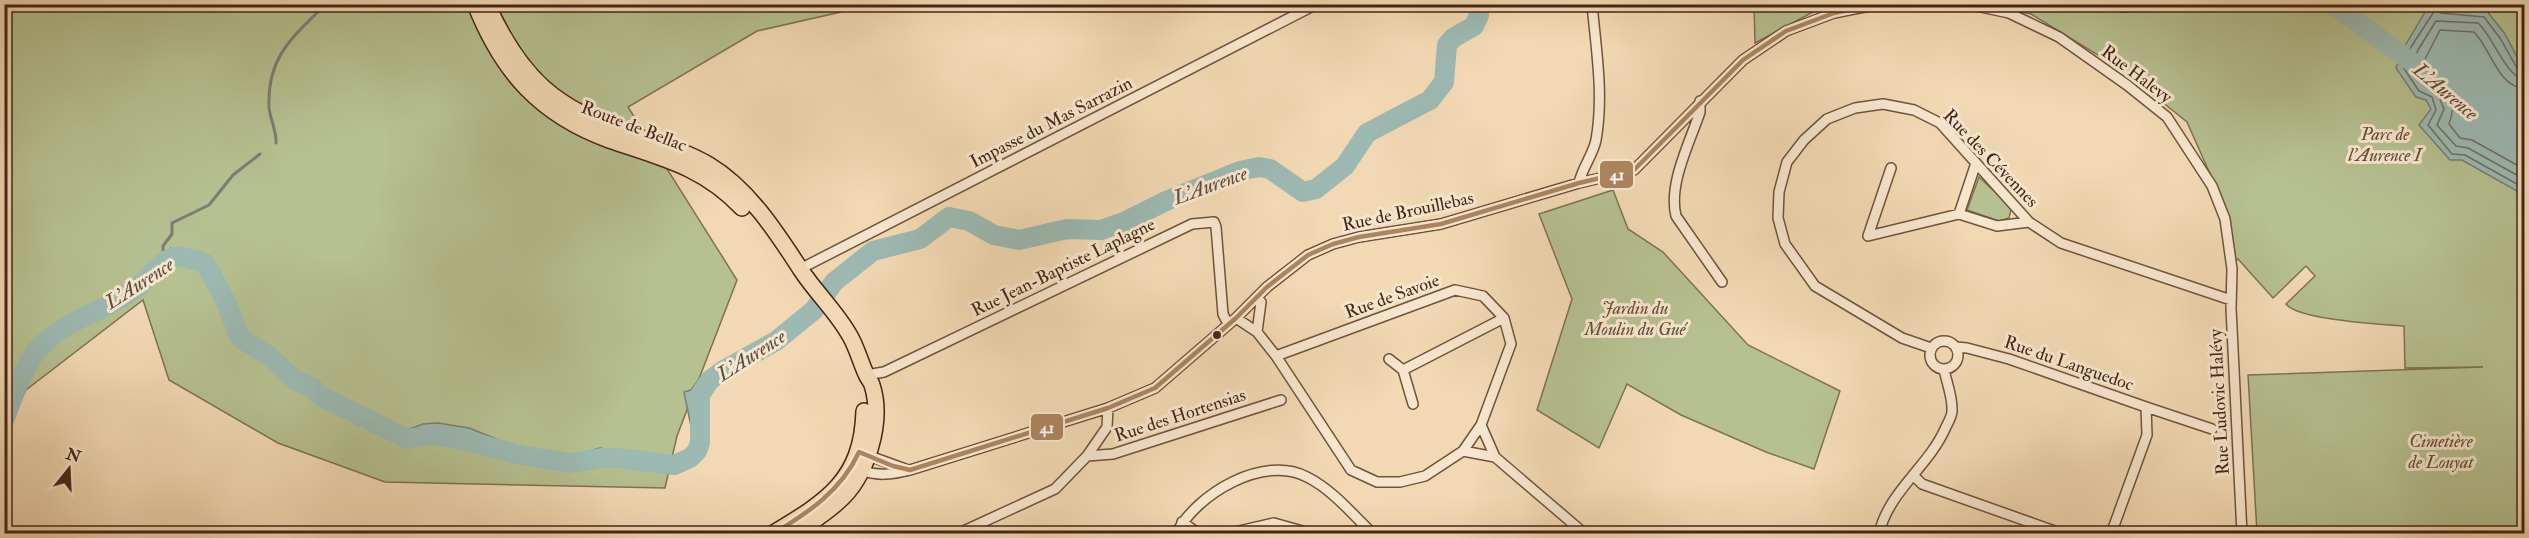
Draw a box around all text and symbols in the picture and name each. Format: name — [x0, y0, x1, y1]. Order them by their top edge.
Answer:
street label: Rue Halevy — [2097, 40, 2178, 109]
water label: L'Aurence — [2407, 56, 2483, 126]
street label: Impasse du Mas Sarrazin — [966, 72, 1136, 173]
street label: Route de Bellac — [578, 96, 690, 157]
street label: Rue des Cévennes — [1938, 104, 2043, 212]
park label: Parc de l'Aurence I — [2348, 123, 2424, 167]
water label: L'Aurence — [1169, 160, 1251, 211]
line badge: 41 — [1599, 160, 1634, 189]
text: 41 — [1609, 165, 1624, 185]
street label: Rue de Brouillebas — [1340, 186, 1476, 237]
street label: Rue Jean-Baptiste Laplagne — [968, 213, 1159, 322]
water label: L'Aurence — [99, 252, 179, 315]
street label: Rue de Savoie — [1342, 269, 1443, 324]
park label: Jardin du Moulin du Gué — [1583, 297, 1689, 341]
water label: L'Aurence — [711, 324, 791, 387]
street label: Rue Ludovic Halévy — [2204, 327, 2235, 476]
unlabelled marker — [1211, 329, 1223, 341]
street label: Rue du Languedoc — [2001, 331, 2137, 396]
street label: Rue des Hortensias — [1112, 383, 1249, 448]
line badge: 41 — [1030, 413, 1064, 441]
text: 41 — [1039, 418, 1054, 438]
park label: Cimetière de Louyat — [2408, 430, 2474, 474]
north arrow — [39, 439, 99, 499]
text: N — [62, 444, 84, 468]

